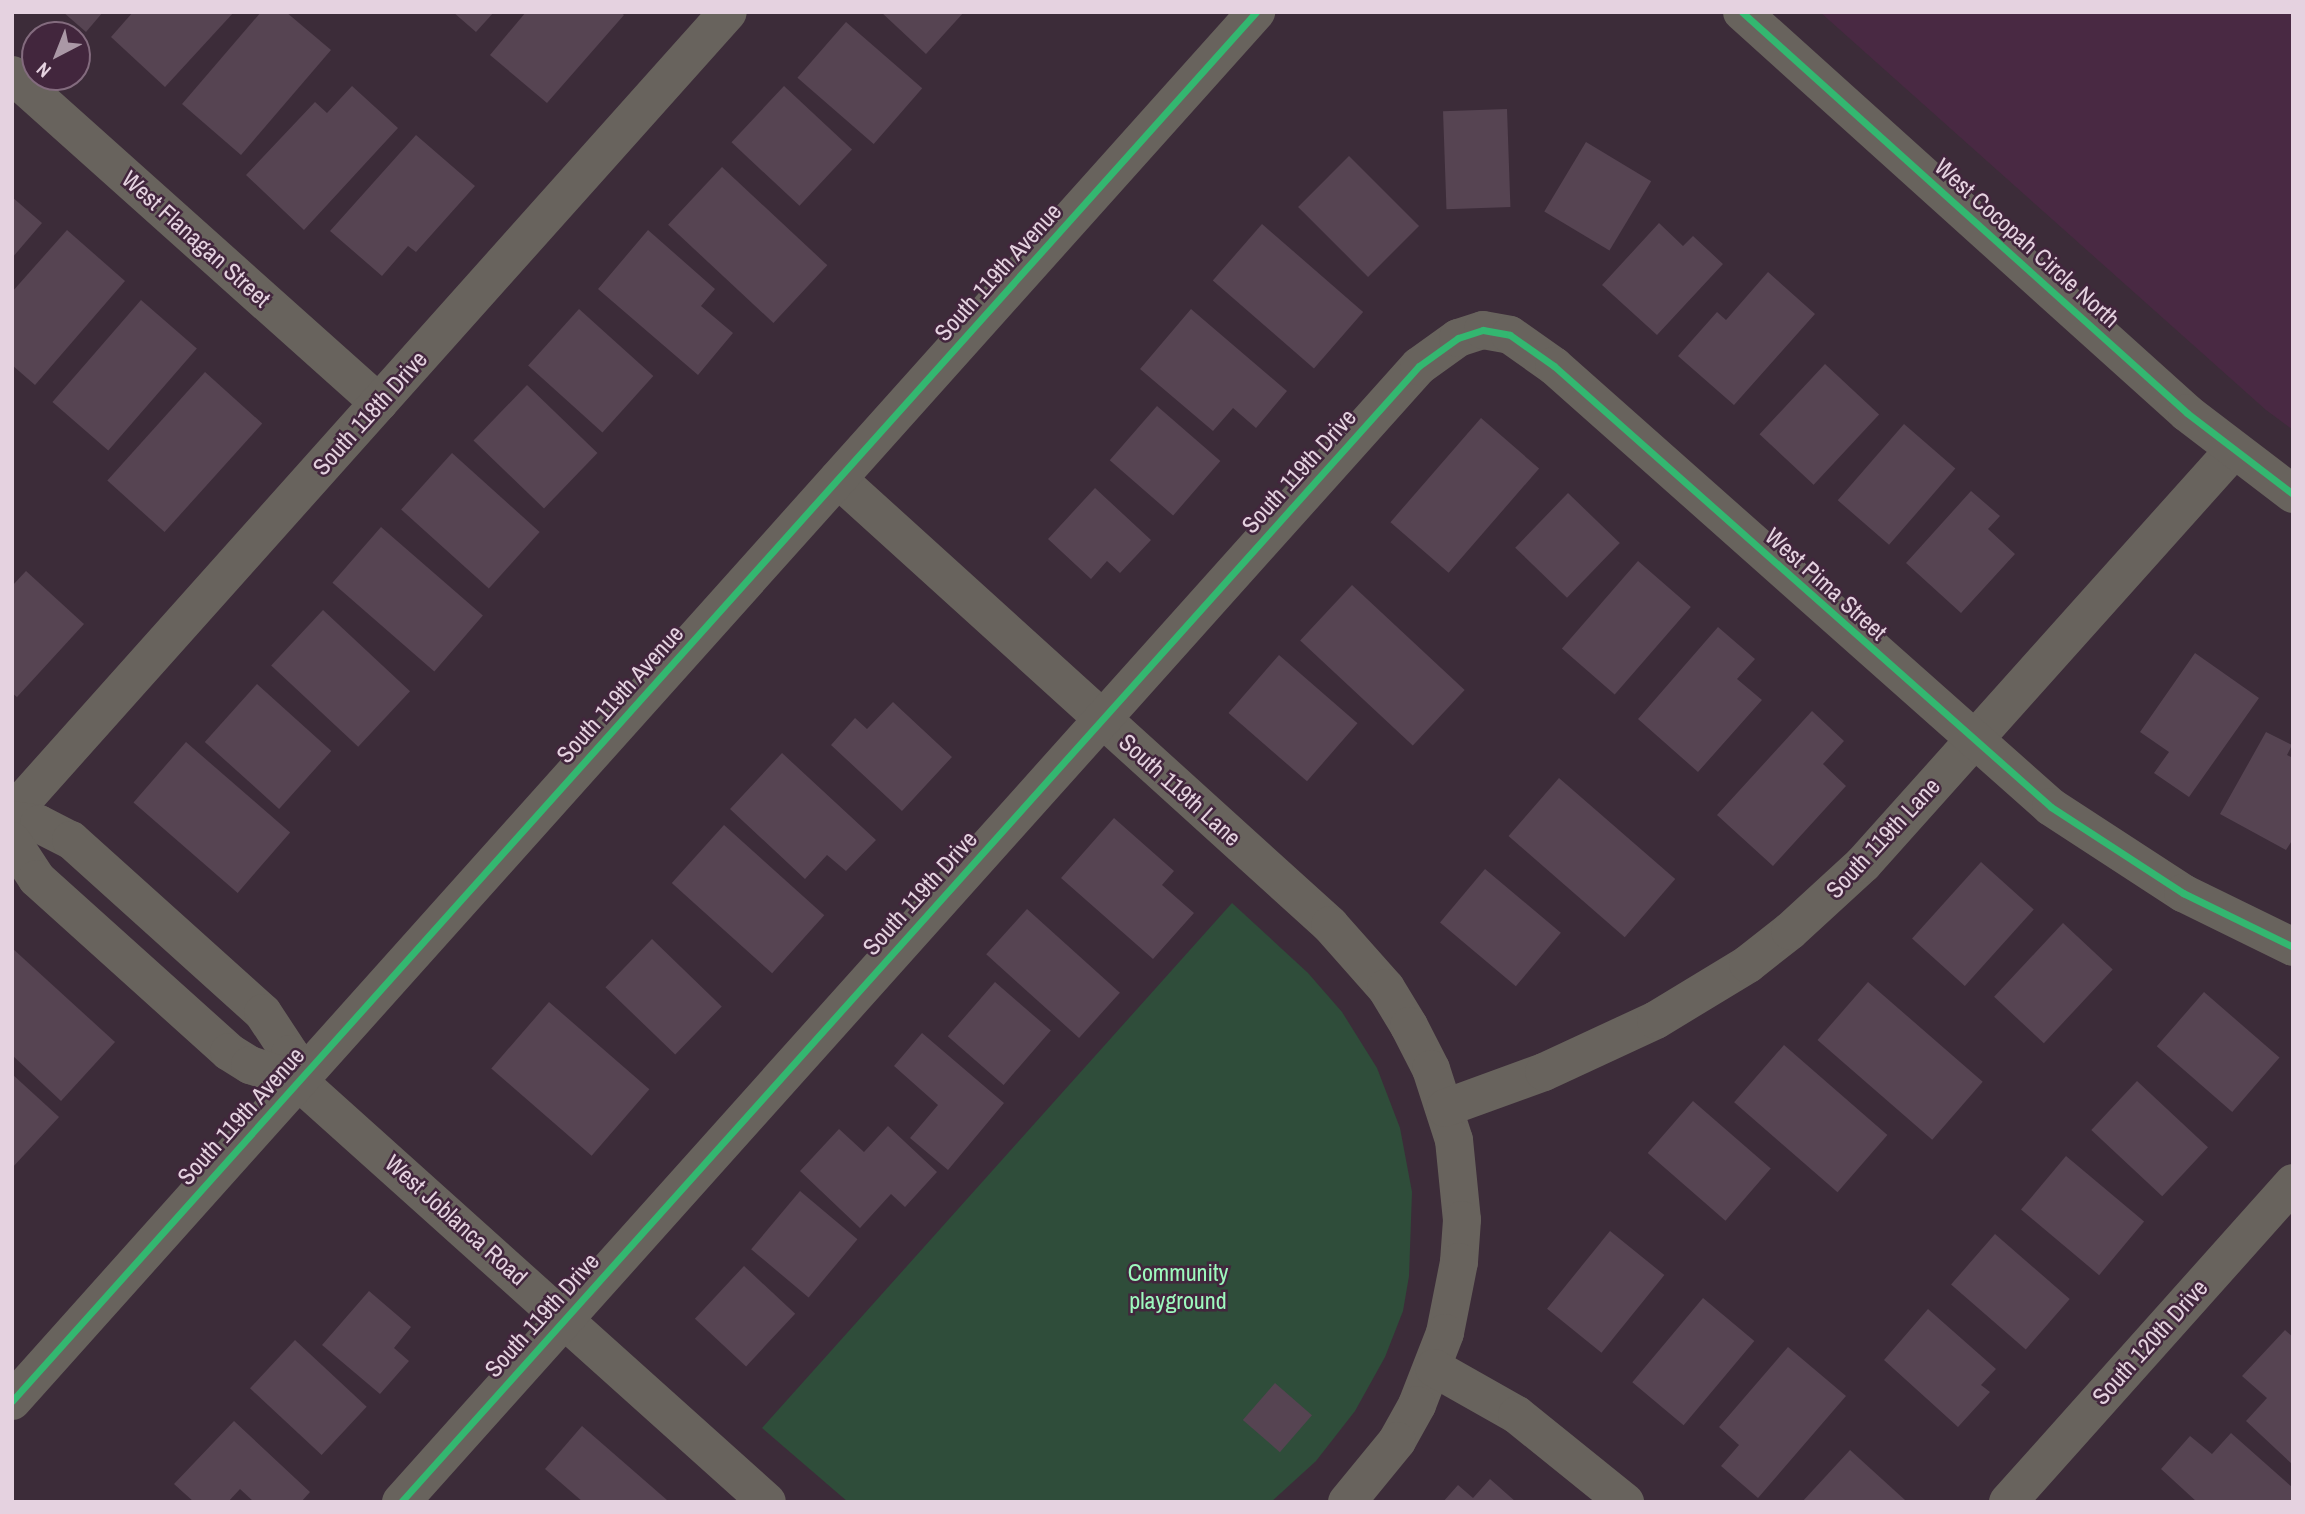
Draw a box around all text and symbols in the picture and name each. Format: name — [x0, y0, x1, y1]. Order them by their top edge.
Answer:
north arrow — [21, 21, 91, 91]
text: N — [30, 57, 56, 84]
street label: West Cocopah Circle North — [1928, 152, 2126, 334]
street label: West Flanagan Street — [116, 165, 276, 313]
street label: South 119th Avenue — [928, 197, 1068, 347]
street label: South 118th Drive — [307, 345, 433, 481]
street label: South 119th Drive — [1236, 403, 1362, 539]
street label: West Pima Street — [1759, 522, 1893, 646]
street label: South 119th Avenue — [550, 619, 690, 769]
street label: South 119th Lane — [1113, 728, 1247, 852]
street label: South 119th Lane — [1820, 772, 1946, 904]
street label: South 119th Drive — [857, 825, 983, 961]
street label: South 119th Avenue — [171, 1041, 311, 1191]
street label: West Joblanca Road — [379, 1149, 533, 1291]
street label: South 119th Drive — [479, 1247, 605, 1383]
park label: Community playground — [1128, 1259, 1228, 1315]
street label: South 120th Drive — [2086, 1273, 2214, 1411]

